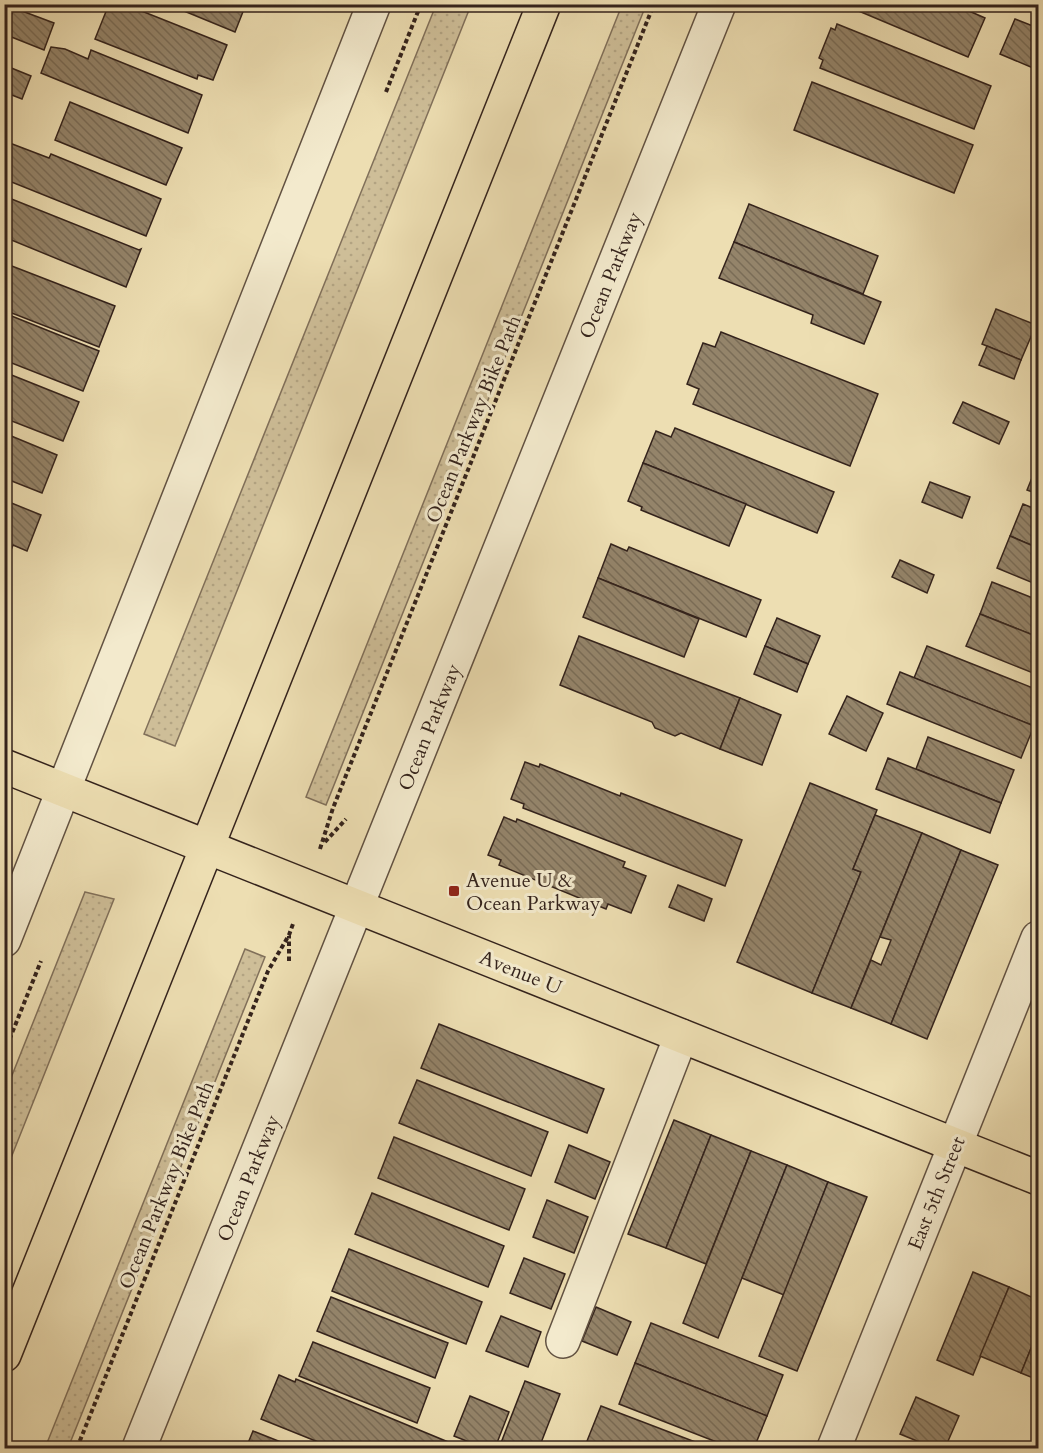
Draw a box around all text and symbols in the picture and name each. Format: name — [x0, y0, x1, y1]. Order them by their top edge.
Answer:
street label: Ocean Parkway — [573, 207, 648, 343]
street label: Ocean Parkway Bike Path — [419, 311, 528, 527]
street label: Ocean Parkway — [392, 659, 467, 795]
place label: Avenue U & Ocean Parkway — [466, 867, 601, 917]
marker: Avenue U & Ocean Parkway — [447, 884, 461, 898]
street label: Avenue U — [476, 944, 567, 1001]
street label: Ocean Parkway Bike Path — [112, 1077, 221, 1293]
street label: Ocean Parkway — [211, 1110, 286, 1246]
street label: East 5th Street — [901, 1132, 972, 1254]

